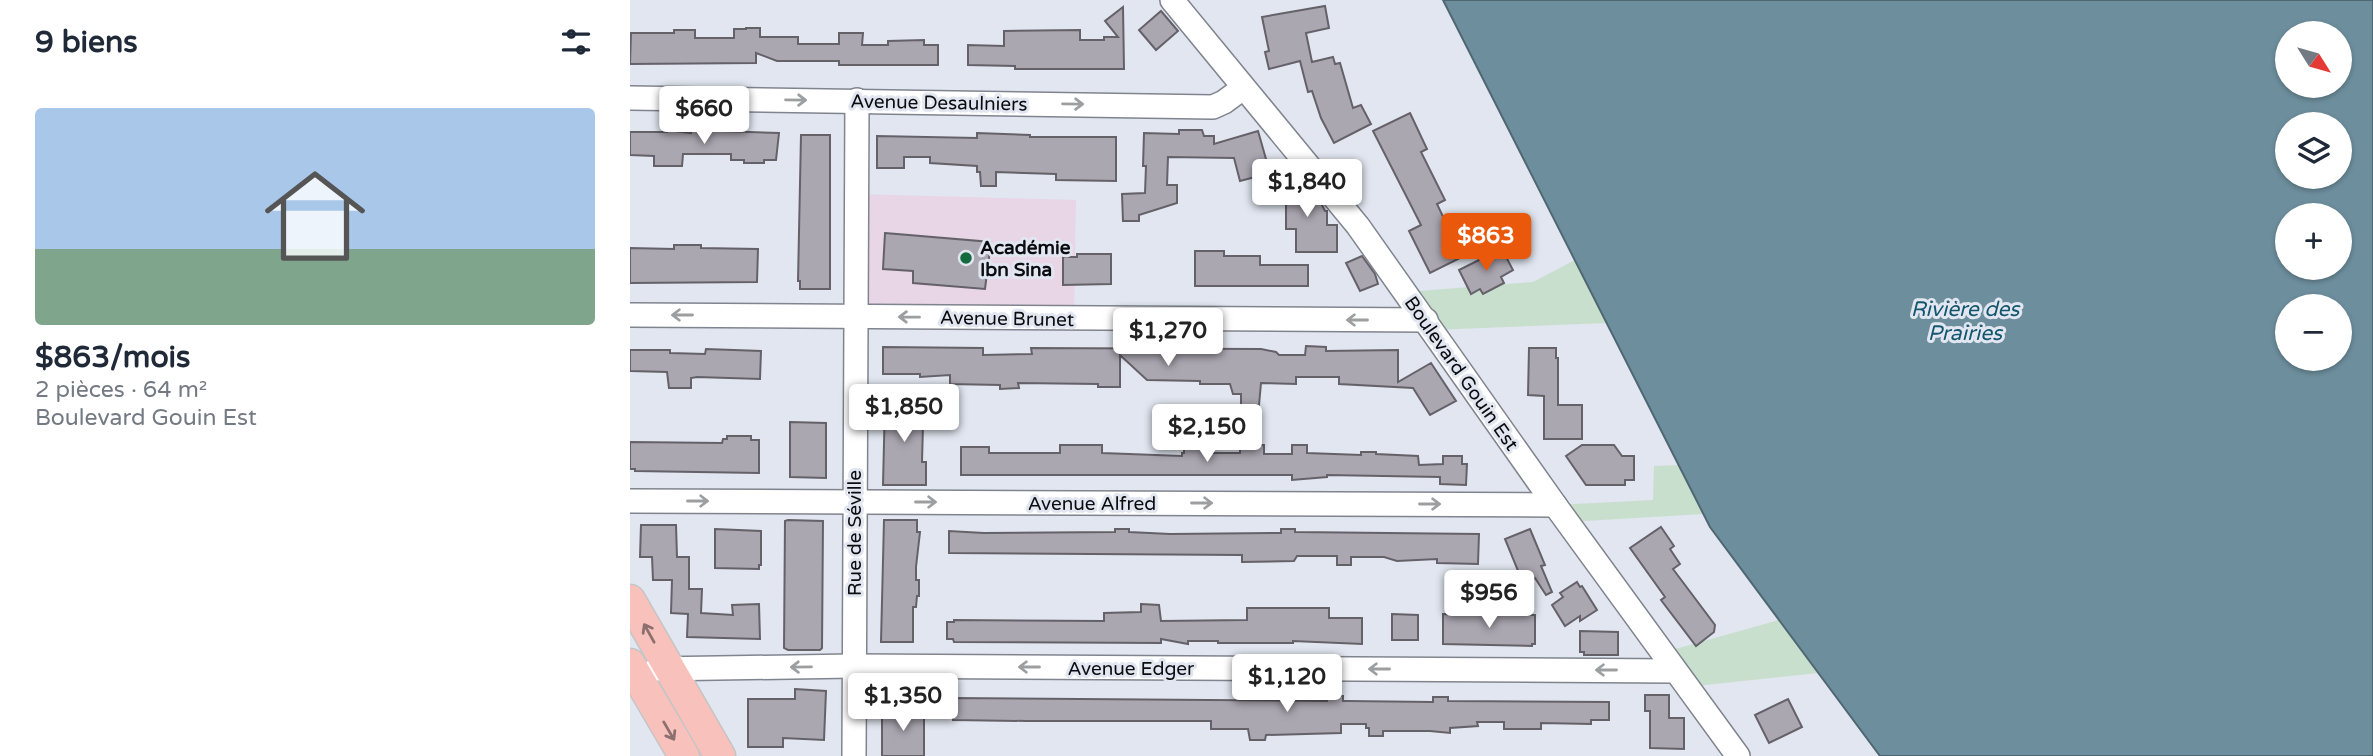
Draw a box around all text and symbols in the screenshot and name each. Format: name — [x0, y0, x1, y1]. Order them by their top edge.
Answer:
north arrow — [2275, 21, 2352, 98]
map controls — [2275, 21, 2352, 371]
icon: filters — [557, 23, 595, 61]
text: 9 biens — [35, 24, 138, 61]
pin: $660 — [663, 86, 745, 146]
street label: Avenue Desaulniers — [850, 90, 1028, 116]
one-way arrow — [784, 93, 807, 107]
text: $660 — [675, 95, 733, 123]
one-way arrow — [1061, 97, 1084, 111]
button: layers — [2275, 112, 2352, 189]
icon: home — [252, 153, 378, 279]
pin: $1,840 — [1250, 160, 1364, 219]
text: $1,840 — [1268, 168, 1346, 196]
button: + — [2275, 203, 2352, 280]
pin: $863 — [1445, 214, 1527, 273]
text: $863 — [1457, 222, 1515, 250]
place label: Académie Ibn Sina — [980, 237, 1071, 281]
marker: Académie Ibn Sina — [958, 250, 974, 266]
street label: Boulevard Gouin Est — [1400, 292, 1523, 455]
button: − — [2275, 294, 2352, 371]
water label: Rivière des Prairies — [1911, 297, 2021, 346]
street label: Avenue Brunet — [940, 307, 1074, 331]
one-way arrow — [671, 308, 694, 322]
pin: $1,270 — [1111, 308, 1225, 368]
one-way arrow — [898, 310, 921, 324]
one-way arrow — [1346, 313, 1369, 327]
text: $1,270 — [1129, 317, 1207, 345]
text: $863/mois — [35, 339, 191, 376]
text: 2 pièces · 64 m² — [35, 376, 207, 404]
pin: $1,850 — [847, 384, 961, 444]
text: $1,850 — [865, 393, 943, 421]
text: Boulevard Gouin Est — [35, 404, 257, 432]
pin: $2,150 — [1150, 405, 1264, 464]
text: $2,150 — [1168, 413, 1246, 441]
street label: Rue de Séville — [844, 470, 866, 596]
street label: Avenue Alfred — [1028, 493, 1156, 515]
one-way arrow — [686, 494, 709, 508]
one-way arrow — [914, 495, 937, 509]
one-way arrow — [1190, 496, 1213, 510]
one-way arrow — [1418, 497, 1441, 511]
pin: $956 — [1448, 570, 1530, 630]
text: $956 — [1460, 579, 1518, 607]
one-way arrow — [642, 624, 656, 644]
pin: $1,120 — [1230, 654, 1344, 714]
street label: Avenue Edger — [1068, 658, 1195, 680]
one-way arrow — [790, 660, 813, 674]
one-way arrow — [1017, 660, 1040, 674]
one-way arrow — [1367, 662, 1390, 676]
text: $1,120 — [1248, 663, 1326, 691]
one-way arrow — [1595, 664, 1618, 677]
pin: $1,350 — [846, 674, 960, 733]
text: $1,350 — [864, 682, 942, 710]
one-way arrow — [663, 720, 676, 741]

